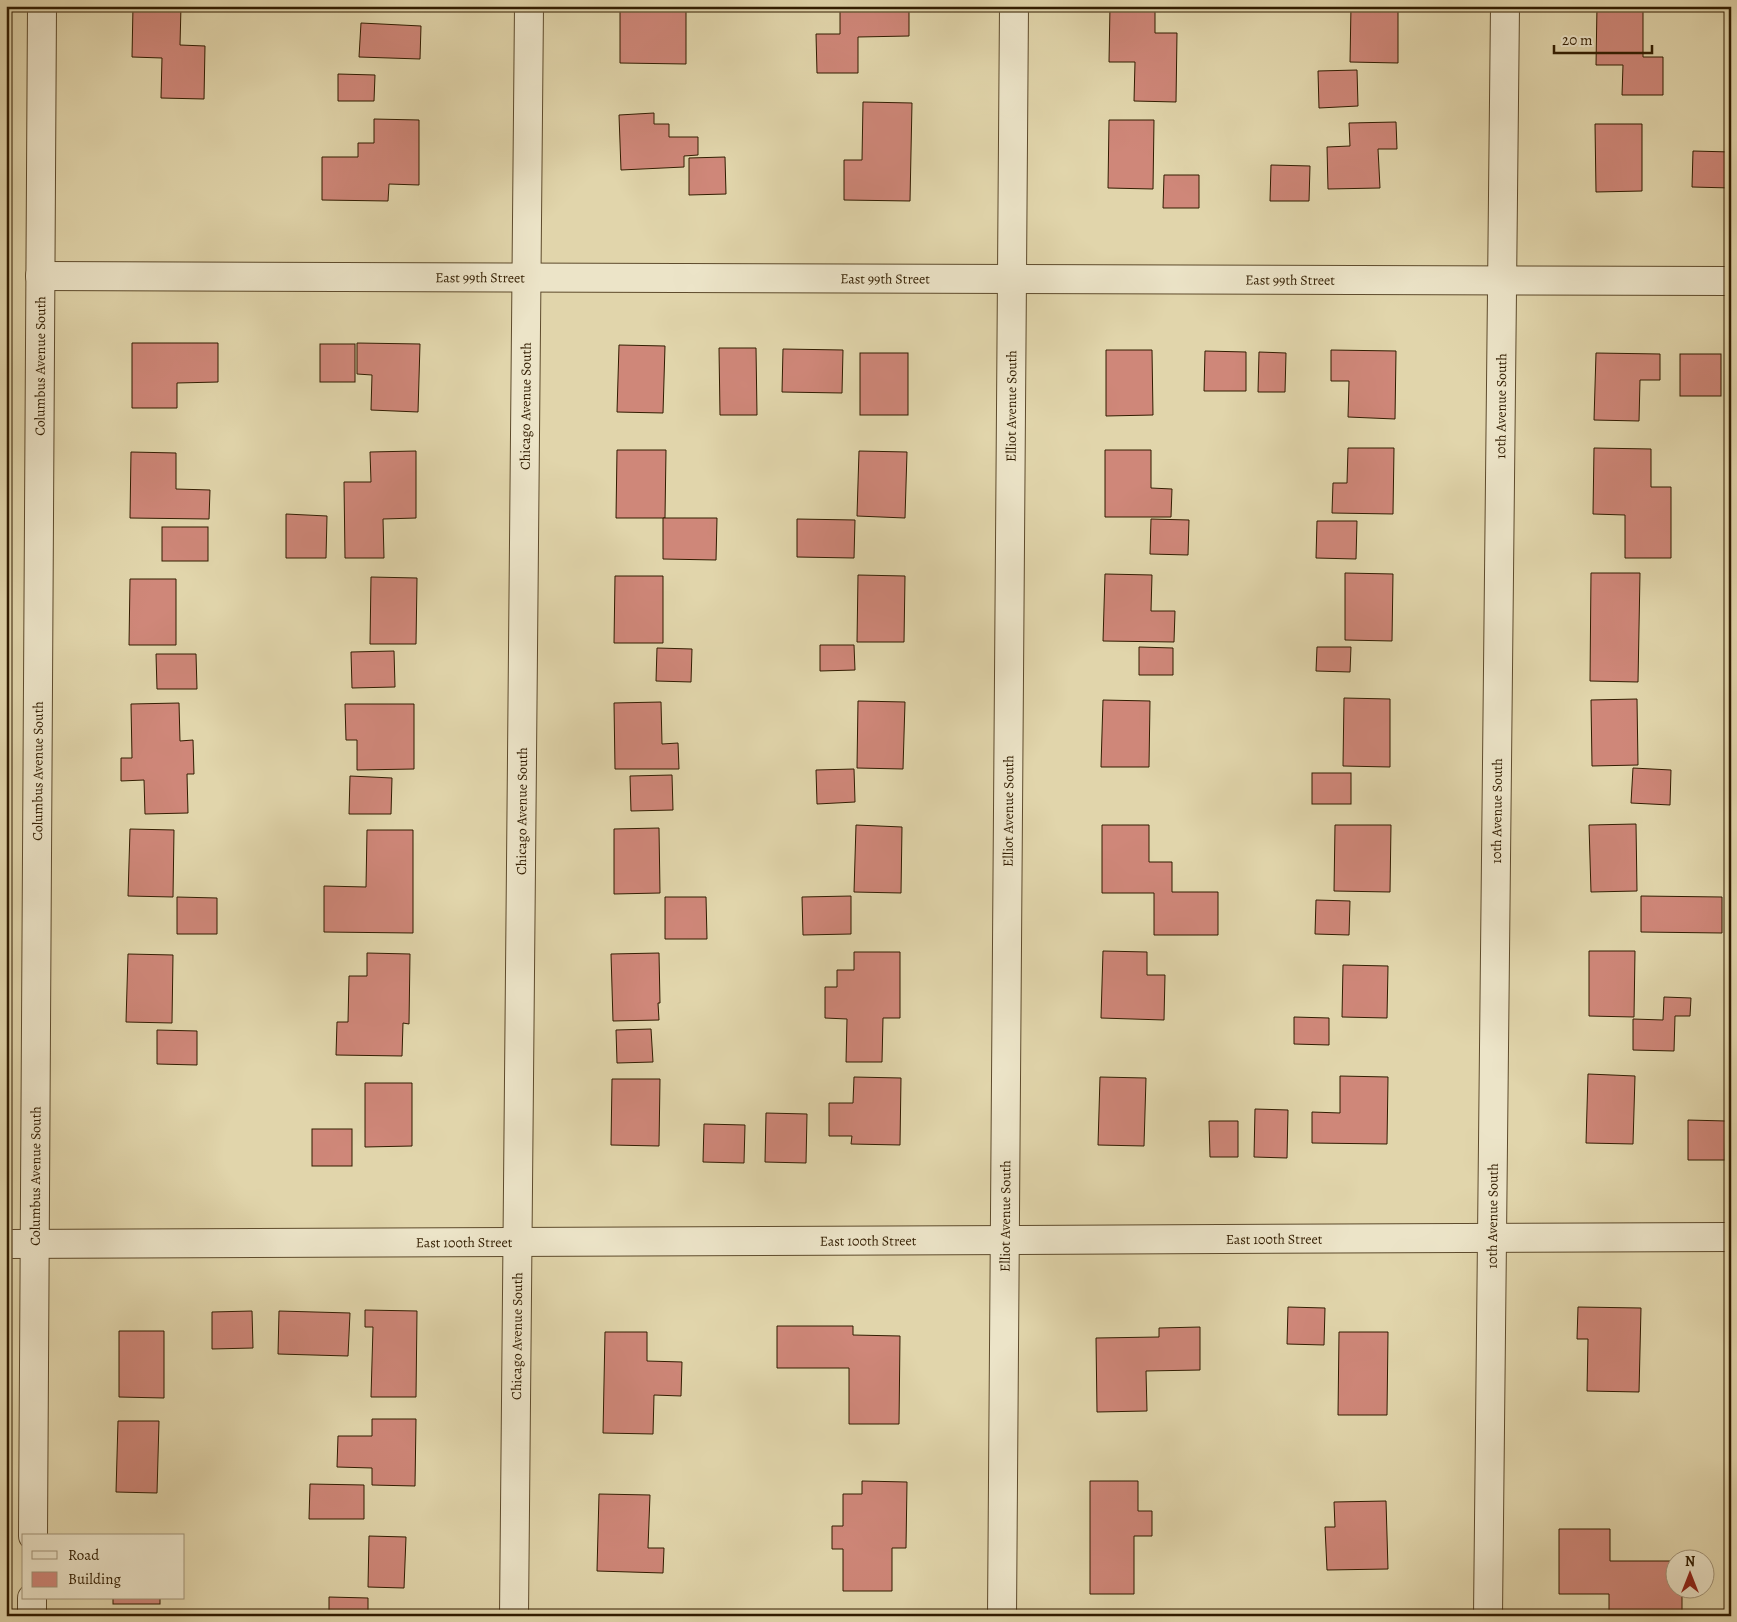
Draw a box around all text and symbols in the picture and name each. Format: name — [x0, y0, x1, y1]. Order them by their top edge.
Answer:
scale bar — [1554, 22, 1652, 54]
text: 20 m — [1562, 30, 1593, 50]
street label: East 99th Street — [435, 268, 525, 287]
street label: East 99th Street — [840, 269, 930, 288]
street label: East 99th Street — [1245, 270, 1335, 289]
street label: Columbus Avenue South — [30, 296, 50, 436]
street label: Chicago Avenue South — [515, 342, 535, 470]
street label: Elliot Avenue South — [1001, 350, 1021, 462]
street label: 10th Avenue South — [1491, 353, 1511, 459]
street label: Columbus Avenue South — [28, 701, 47, 841]
street label: Chicago Avenue South — [511, 747, 532, 875]
street label: Elliot Avenue South — [998, 755, 1018, 867]
street label: 10th Avenue South — [1486, 758, 1507, 864]
street label: Columbus Avenue South — [25, 1106, 45, 1246]
street label: Elliot Avenue South — [995, 1160, 1015, 1272]
street label: 10th Avenue South — [1482, 1163, 1502, 1269]
street label: East 100th Street — [1226, 1229, 1323, 1249]
street label: East 100th Street — [820, 1231, 917, 1250]
street label: East 100th Street — [416, 1232, 513, 1252]
street label: Chicago Avenue South — [507, 1272, 527, 1400]
legend — [22, 1534, 185, 1600]
text: Road — [68, 1545, 100, 1565]
north arrow — [1664, 1550, 1714, 1600]
text: N — [1685, 1552, 1695, 1571]
text: Building — [68, 1569, 121, 1589]

